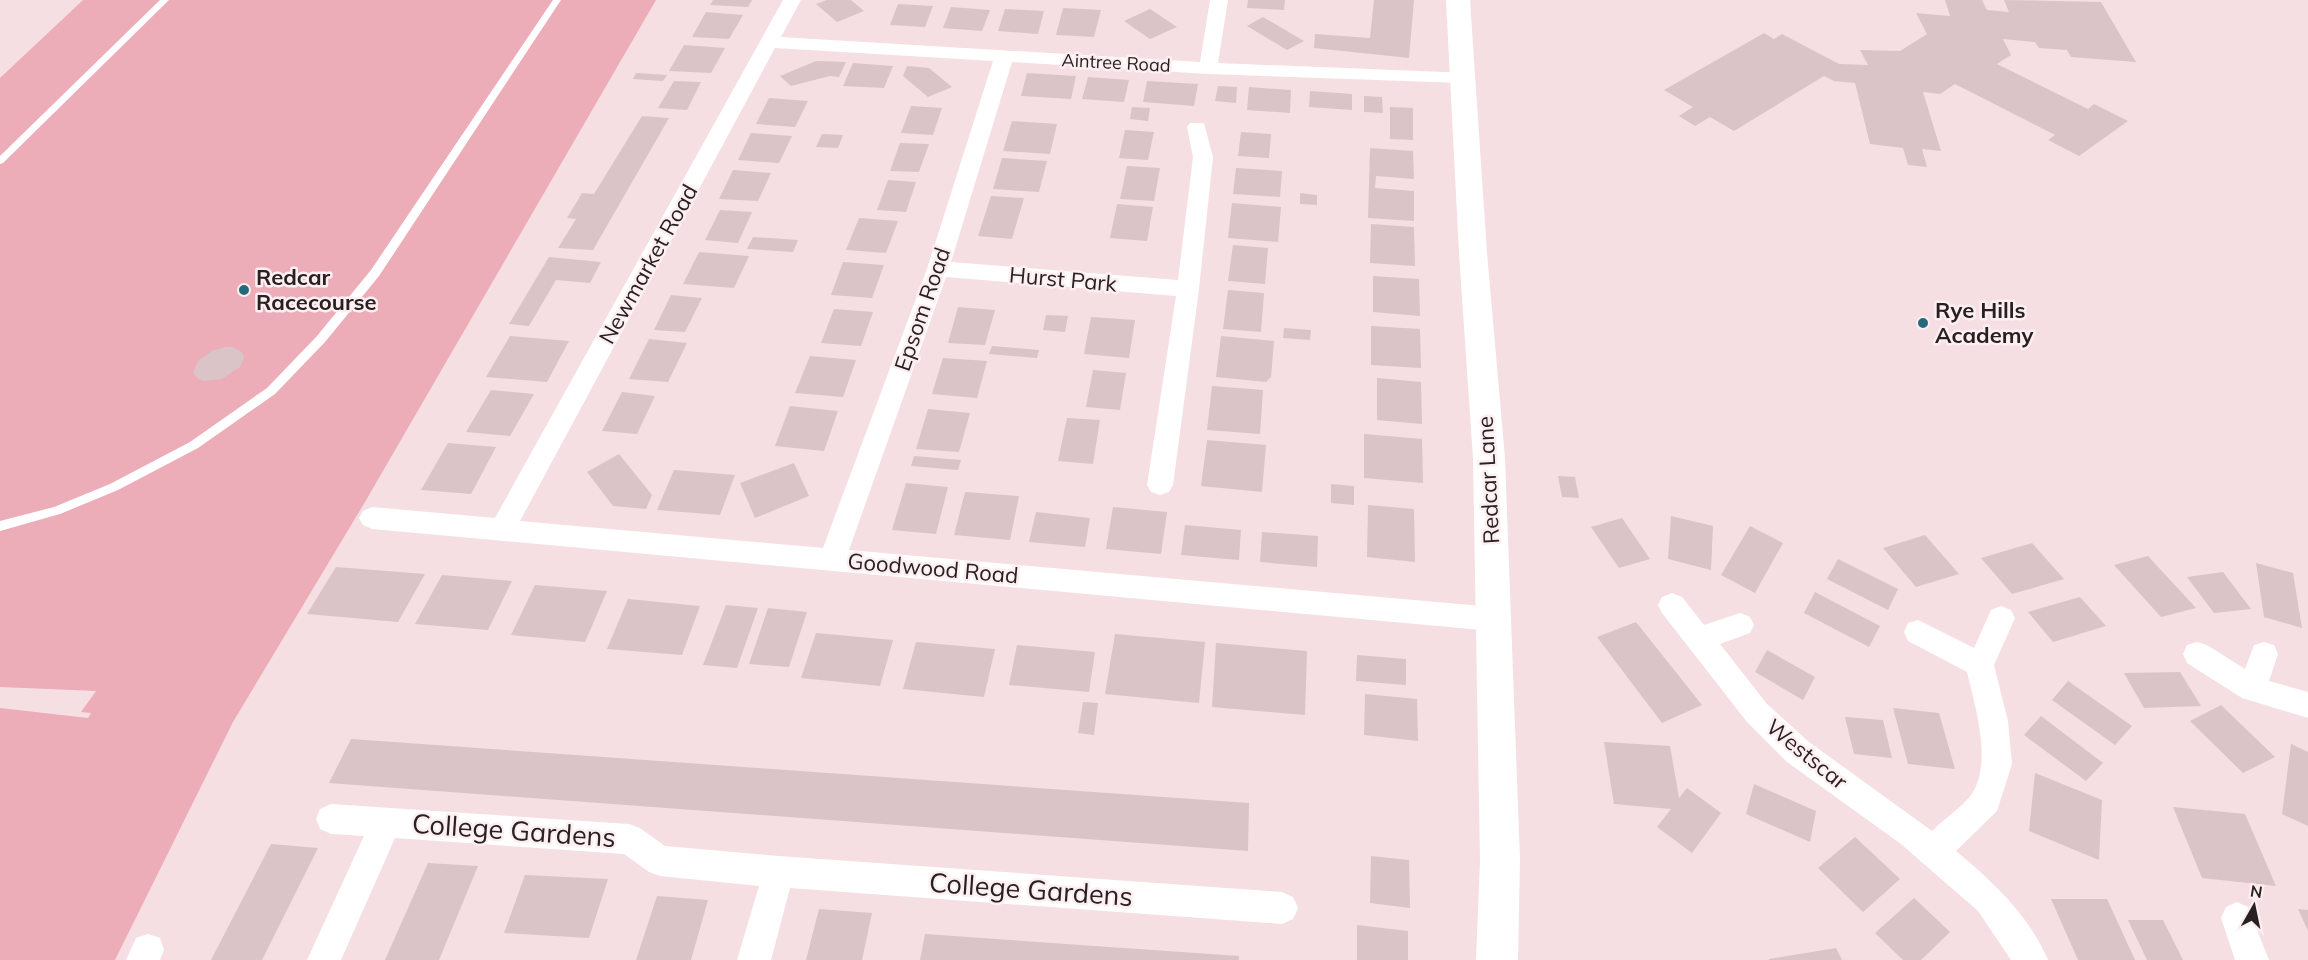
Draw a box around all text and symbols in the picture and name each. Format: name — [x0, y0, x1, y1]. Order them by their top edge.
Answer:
street label: Aintree Road — [1061, 48, 1171, 77]
street label: Newmarket Road — [593, 179, 703, 349]
street label: Epsom Road — [888, 244, 956, 374]
street label: Hurst Park — [1008, 260, 1119, 298]
place label: Redcar Racecourse — [256, 263, 377, 316]
marker: Redcar Racecourse — [237, 283, 251, 297]
place label: Rye Hills Academy — [1935, 296, 2033, 349]
marker: Rye Hills Academy — [1916, 316, 1930, 330]
street label: Redcar Lane — [1471, 415, 1505, 545]
street label: Goodwood Road — [846, 547, 1020, 589]
street label: Westscar — [1761, 713, 1853, 795]
street label: College Gardens — [411, 806, 617, 854]
street label: College Gardens — [928, 865, 1134, 913]
north arrow — [2224, 876, 2284, 936]
text: N — [2249, 880, 2264, 902]

